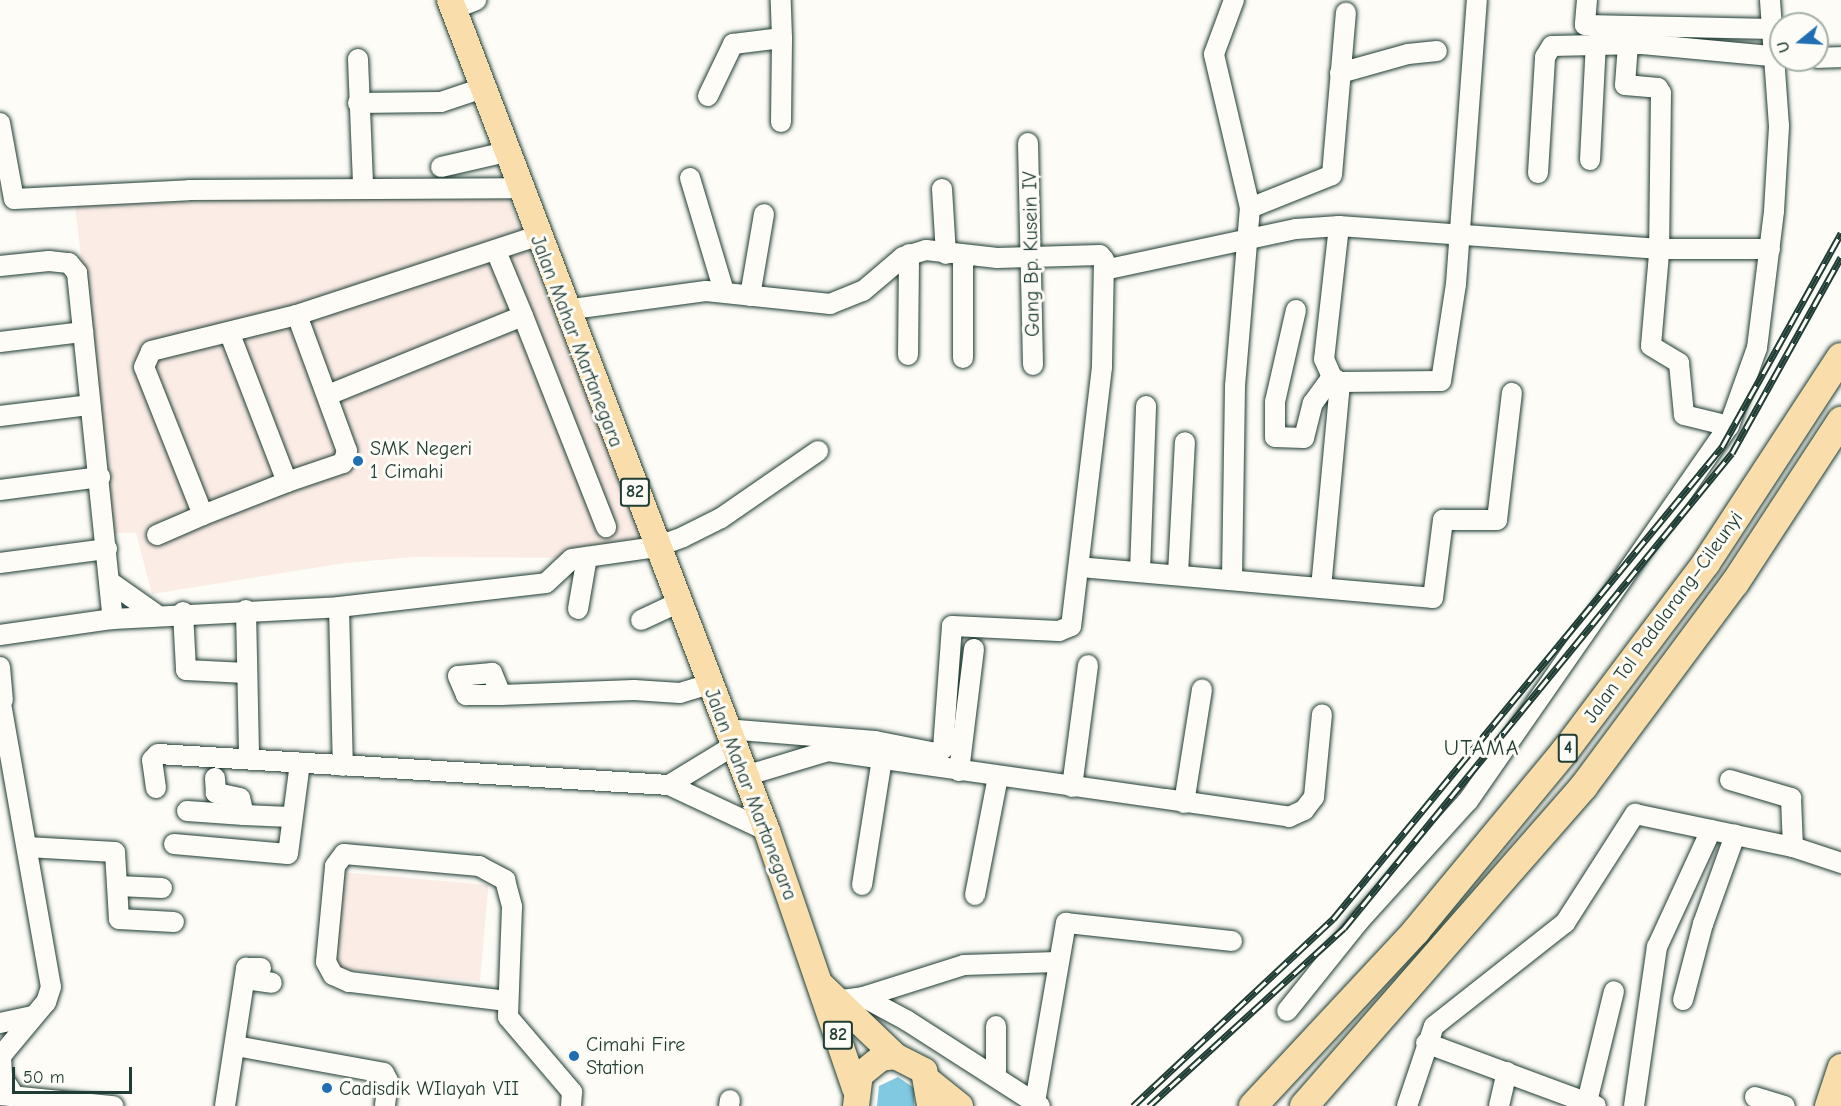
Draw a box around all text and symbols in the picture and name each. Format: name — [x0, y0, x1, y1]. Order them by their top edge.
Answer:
north arrow — [1769, 12, 1829, 72]
text: U — [1774, 39, 1794, 55]
street label: Gang Bp. Kusein IV — [1018, 171, 1044, 337]
street label: Jalan Mahar Martanegara — [525, 232, 629, 450]
place label: SMK Negeri 1 Cimahi — [370, 437, 472, 484]
marker: SMK Negeri 1 Cimahi — [351, 454, 365, 468]
road number: 82 — [618, 477, 652, 507]
street label: Jalan Tol Padalarang–Cileunyi — [1578, 506, 1748, 728]
street label: Jalan Mahar Martanegara — [699, 685, 803, 903]
road number: 4 — [1558, 733, 1578, 763]
district label: UTAMA — [1444, 736, 1520, 762]
road number: 82 — [822, 1020, 854, 1050]
place label: Cimahi Fire Station — [586, 1032, 685, 1079]
marker: Cimahi Fire Station — [567, 1049, 581, 1063]
scale bar — [15, 1055, 135, 1093]
text: 50 m — [23, 1067, 65, 1088]
place label: Cadisdik WIlayah VII — [339, 1076, 519, 1100]
marker: Cadisdik WIlayah VII — [320, 1081, 334, 1095]

